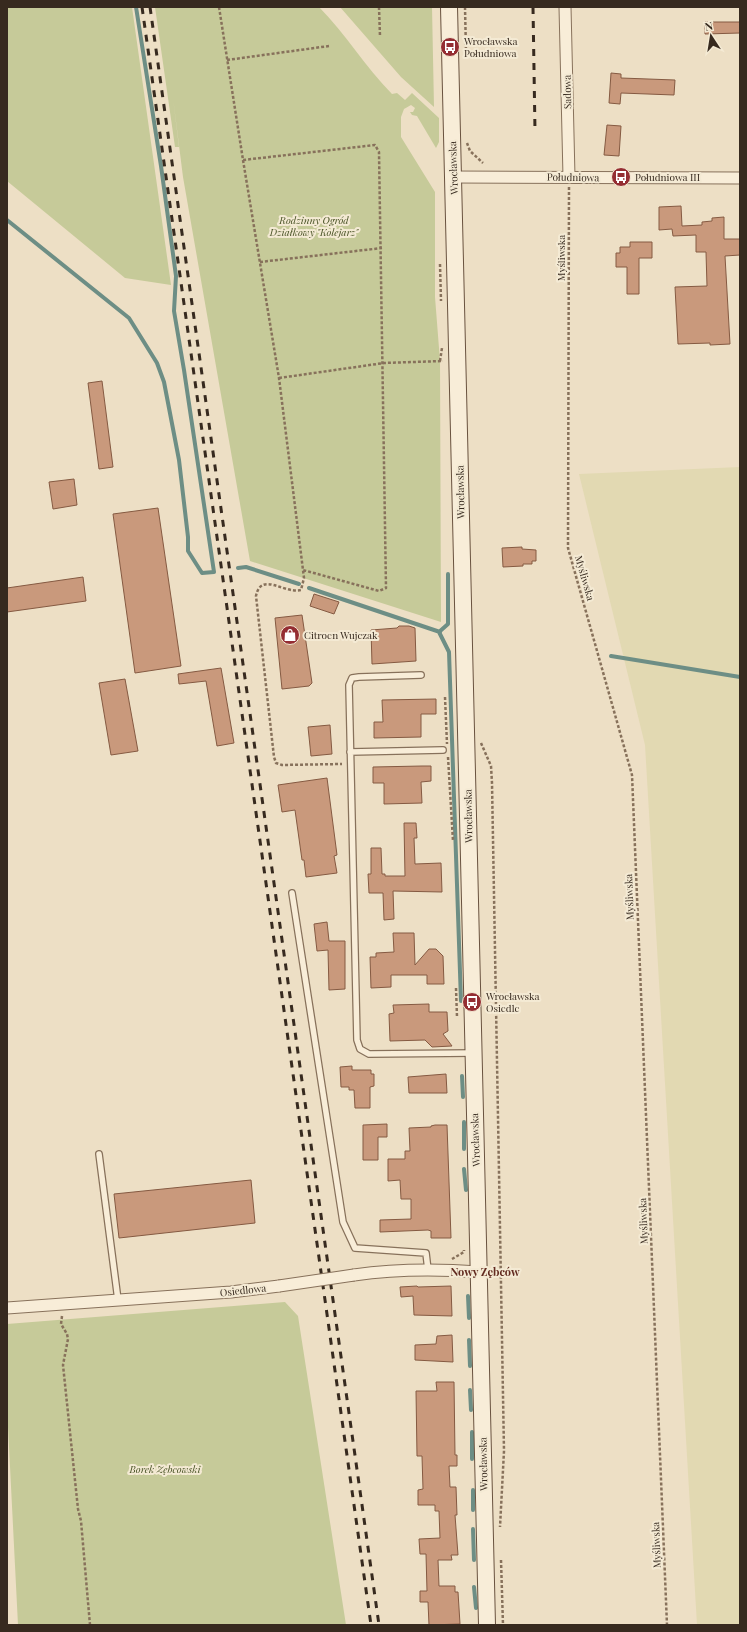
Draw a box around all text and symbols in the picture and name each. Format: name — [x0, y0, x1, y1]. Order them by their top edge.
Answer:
north arrow — [691, 16, 731, 56]
text: N — [703, 18, 714, 34]
place label: Wrocławska Południowa — [463, 34, 517, 60]
bus stop icon: Wrocławska Południowa — [439, 36, 461, 58]
street label: Sadowa — [560, 75, 574, 109]
street label: Wrocławska — [445, 141, 461, 196]
bus stop icon: Południowa III — [610, 166, 632, 188]
street label: Południowa — [547, 170, 599, 184]
place label: Południowa III — [635, 170, 700, 184]
park label: Rodzinny Ogród Działkowy "Kolejarz" — [269, 213, 359, 239]
street label: Myśliwska — [554, 235, 568, 281]
street label: Wrocławska — [453, 465, 467, 520]
street label: Myśliwska — [572, 554, 598, 602]
shop icon: Citroen Wujczak — [279, 624, 301, 646]
place label: Citroen Wujczak — [304, 628, 378, 642]
street label: Wrocławska — [461, 789, 475, 844]
street label: Myśliwska — [621, 874, 637, 920]
place label: Wrocławska Osiedle — [485, 989, 539, 1015]
bus stop icon: Wrocławska Osiedle — [461, 991, 483, 1013]
street label: Wrocławska — [467, 1113, 483, 1168]
street label: Myśliwska — [635, 1198, 651, 1244]
district label: Nowy Zębców — [450, 1264, 520, 1279]
street label: Osiedlowa — [219, 1281, 267, 1299]
street label: Wrocławska — [476, 1437, 490, 1492]
park label: Borek Zębcowski — [129, 1462, 201, 1476]
street label: Myśliwska — [648, 1522, 664, 1568]

